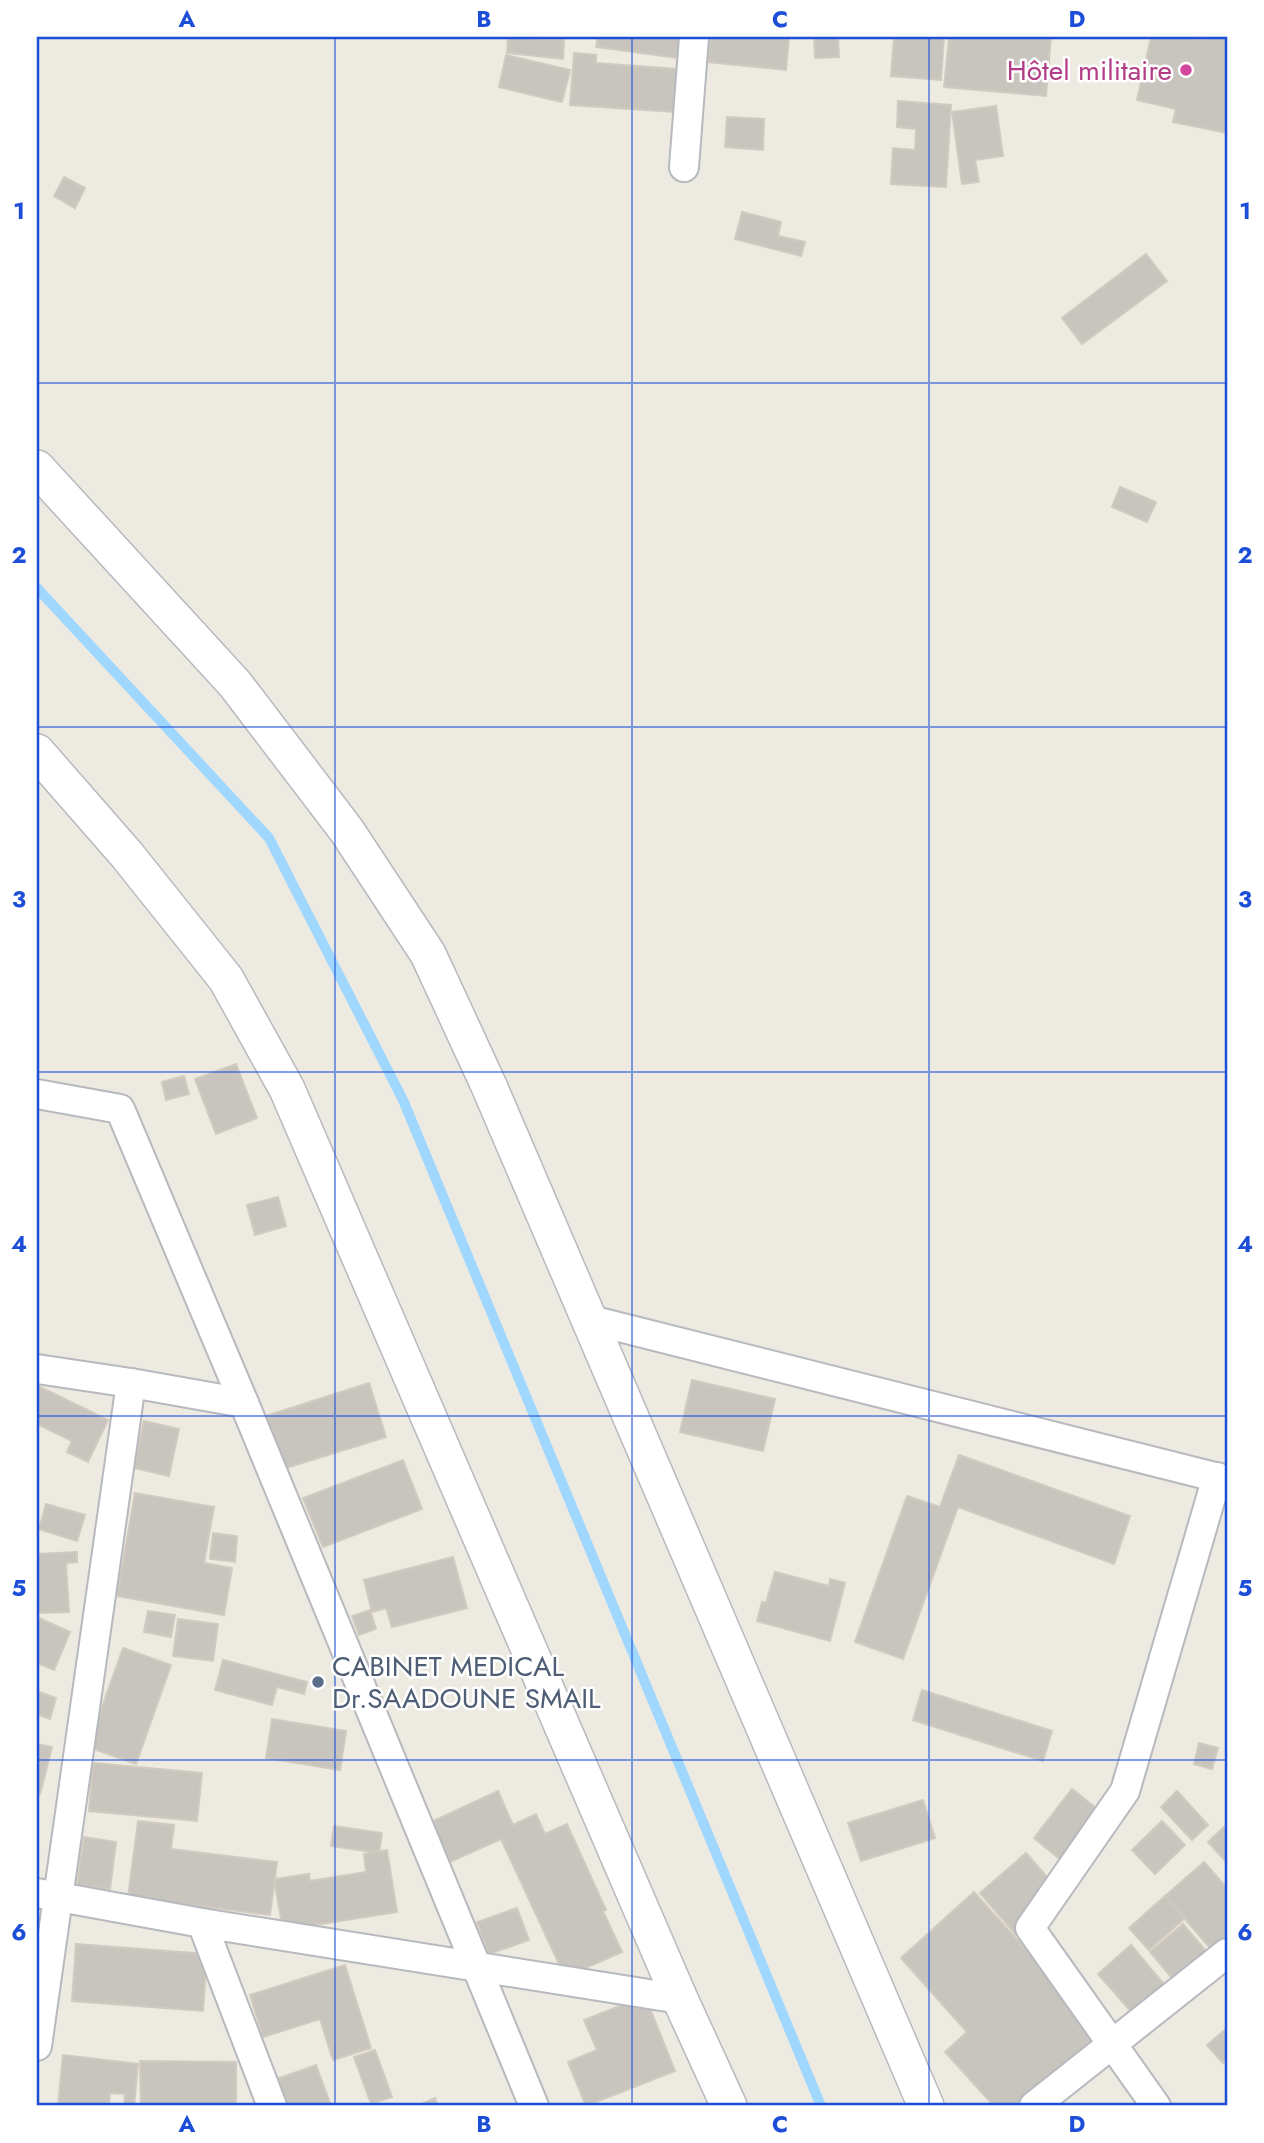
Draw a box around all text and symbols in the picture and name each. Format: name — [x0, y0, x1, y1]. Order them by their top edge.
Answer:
text: A — [178, 2, 196, 36]
text: B — [476, 2, 492, 36]
text: C — [772, 2, 788, 36]
text: D — [1069, 2, 1086, 36]
place label: Hôtel militaire — [1007, 50, 1172, 91]
marker: Hôtel militaire — [1178, 62, 1194, 78]
text: 1 — [13, 194, 25, 228]
text: 1 — [1239, 194, 1251, 228]
text: 2 — [11, 538, 27, 572]
text: 2 — [1237, 538, 1253, 572]
text: 3 — [12, 882, 26, 916]
text: 3 — [1238, 882, 1252, 916]
text: 4 — [11, 1227, 27, 1261]
text: 4 — [1237, 1227, 1253, 1261]
text: 5 — [12, 1571, 26, 1605]
text: 5 — [1238, 1571, 1252, 1605]
place label: CABINET MEDICAL Dr.SAADOUNE SMAIL — [332, 1646, 601, 1719]
marker: CABINET MEDICAL Dr.SAADOUNE SMAIL — [310, 1674, 326, 1690]
text: 6 — [11, 1915, 27, 1949]
text: 6 — [1237, 1915, 1253, 1949]
text: A — [178, 2107, 196, 2141]
text: B — [476, 2107, 492, 2141]
text: C — [772, 2107, 788, 2141]
text: D — [1069, 2107, 1086, 2141]

